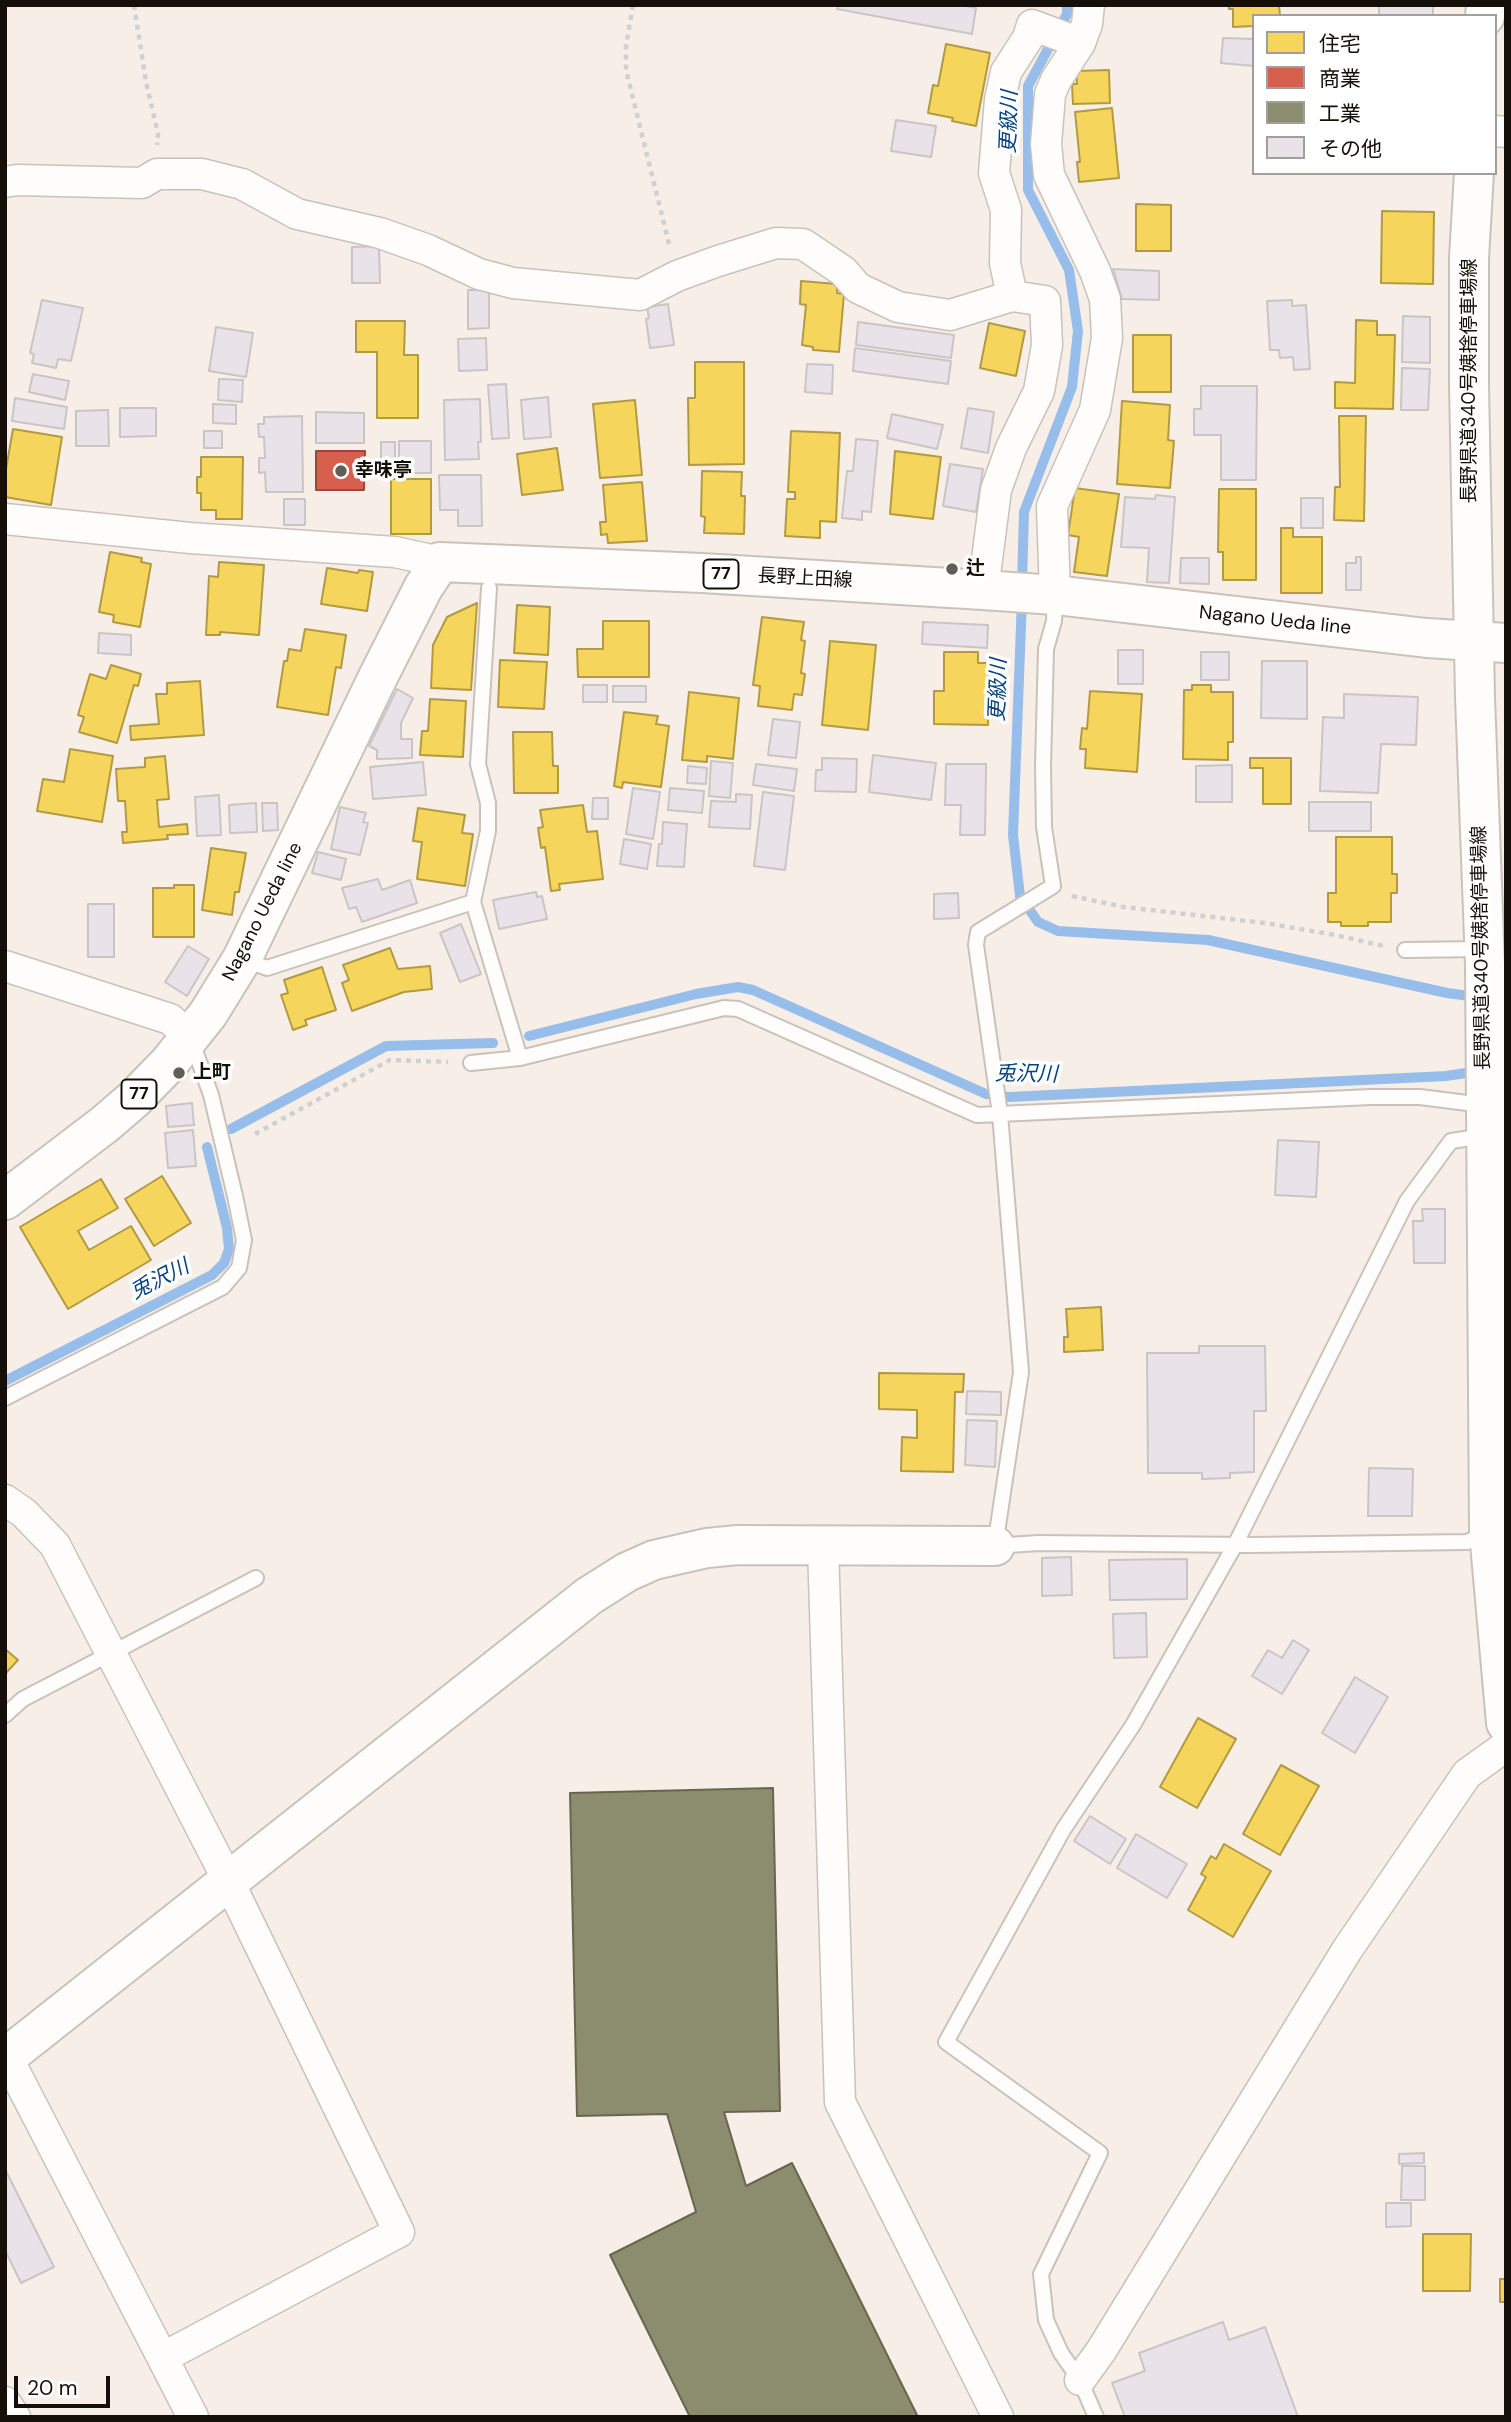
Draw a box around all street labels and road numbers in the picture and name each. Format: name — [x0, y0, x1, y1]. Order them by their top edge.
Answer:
street label: 長野県道340号姨捨停車場線 — [1459, 259, 1481, 503]
road number: 77 — [704, 560, 738, 588]
street label: 長野上田線 — [757, 565, 853, 593]
street label: Nagano Ueda line — [1198, 602, 1352, 640]
street label: 長野県道340号姨捨停車場線 — [1468, 825, 1496, 1071]
street label: Nagano Ueda line — [218, 839, 308, 985]
road number: 77 — [122, 1079, 156, 1108]

